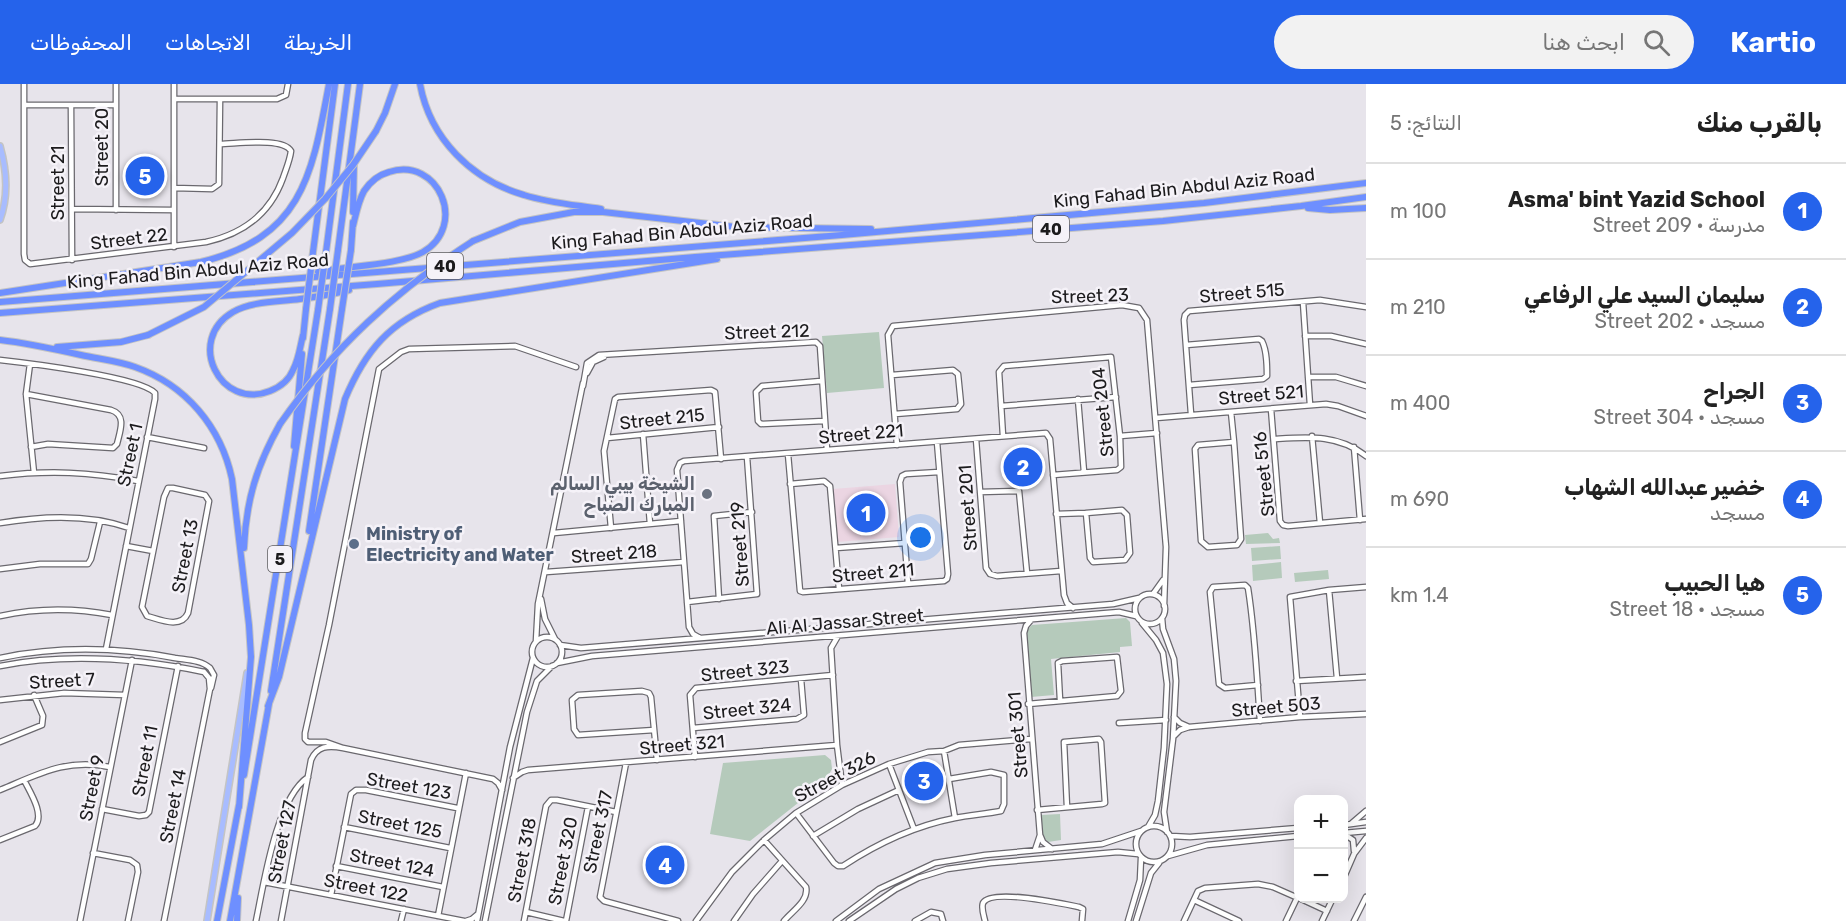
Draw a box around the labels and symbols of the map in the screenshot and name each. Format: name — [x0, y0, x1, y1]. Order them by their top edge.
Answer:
street label: Street 20 — [91, 108, 113, 186]
street label: Street 21 — [47, 146, 69, 220]
pin: 5 — [126, 154, 164, 199]
street label: King Fahad Bin Abdul Aziz Road — [1052, 163, 1316, 213]
street label: King Fahad Bin Abdul Aziz Road — [550, 210, 814, 254]
road number: 40 — [1033, 216, 1069, 242]
street label: Street 22 — [89, 223, 169, 255]
street label: King Fahad Bin Abdul Aziz Road — [66, 249, 330, 293]
road number: 40 — [427, 253, 463, 279]
street label: Street 515 — [1199, 278, 1285, 308]
street label: Street 23 — [1051, 284, 1129, 308]
street label: Street 212 — [724, 320, 810, 344]
street label: Street 204 — [1087, 366, 1119, 458]
street label: Street 521 — [1217, 380, 1305, 410]
street label: Street 215 — [618, 404, 706, 434]
street label: Street 221 — [818, 419, 904, 449]
street label: Street 1 — [113, 421, 147, 489]
street label: Street 516 — [1249, 430, 1279, 518]
pin: 2 — [1004, 444, 1042, 490]
street label: Street 201 — [954, 464, 982, 552]
place label: الشيخة بيبي السالم المبارك الصباح — [550, 473, 695, 518]
marker: الشيخة بيبي السالم المبارك الصباح — [700, 487, 714, 501]
pin: 1 — [846, 490, 886, 536]
street label: Street 219 — [726, 501, 754, 587]
street label: Street 13 — [167, 517, 203, 595]
place label: Ministry of Electricity and Water — [366, 523, 554, 566]
your location — [906, 523, 935, 552]
marker: Ministry of Electricity and Water — [347, 537, 361, 551]
street label: Street 218 — [570, 540, 658, 568]
road number: 5 — [268, 546, 292, 572]
street label: Street 211 — [831, 558, 915, 588]
street label: Ali Al Jassar Street — [765, 604, 925, 640]
street label: Street 323 — [700, 655, 790, 687]
street label: Street 7 — [29, 668, 95, 694]
street label: Street 301 — [1003, 691, 1033, 779]
street label: Street 503 — [1231, 692, 1321, 722]
street label: Street 324 — [702, 693, 792, 725]
street label: Street 11 — [127, 724, 163, 798]
street label: Street 321 — [638, 730, 726, 760]
street label: Street 326 — [791, 746, 879, 808]
street label: Street 9 — [75, 753, 109, 823]
pin: 3 — [904, 758, 944, 804]
street label: Street 14 — [155, 767, 191, 845]
street label: Street 123 — [365, 768, 453, 804]
street label: Street 317 — [579, 789, 617, 875]
street label: Street 127 — [263, 799, 301, 885]
street label: Street 125 — [356, 805, 444, 843]
street label: Street 320 — [544, 815, 582, 907]
street label: Street 318 — [503, 816, 541, 904]
pin: 4 — [646, 842, 684, 888]
street label: Street 124 — [348, 844, 436, 882]
street label: Street 122 — [322, 869, 410, 907]

